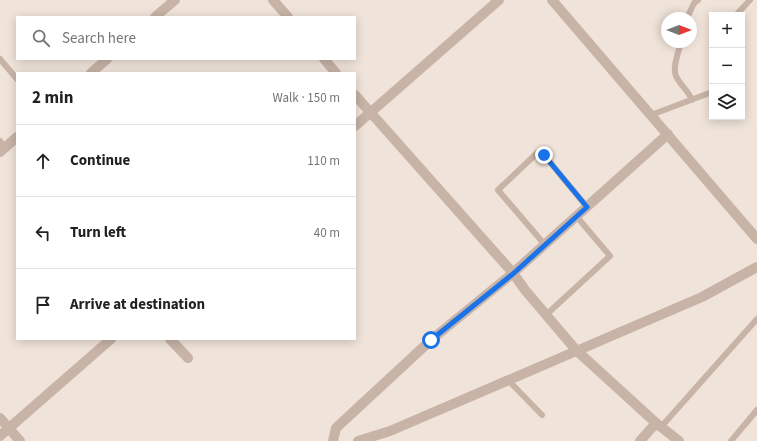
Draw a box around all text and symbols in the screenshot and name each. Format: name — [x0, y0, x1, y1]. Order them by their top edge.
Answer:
north arrow — [661, 12, 697, 48]
map controls — [709, 12, 745, 120]
button: + — [709, 12, 745, 48]
search box — [16, 16, 356, 60]
icon: search — [30, 27, 52, 49]
text: Search here — [62, 28, 136, 49]
button: − — [709, 48, 745, 84]
button: layers — [709, 84, 745, 120]
text: 2 min — [32, 86, 73, 110]
text: Walk · 150 m — [272, 89, 340, 107]
route end — [535, 146, 553, 164]
icon: ahead — [32, 150, 54, 172]
text: Continue — [70, 150, 130, 171]
text: 110 m — [307, 152, 340, 170]
icon: left — [32, 222, 54, 244]
text: Turn left — [70, 222, 126, 243]
text: 40 m — [314, 224, 340, 242]
icon: arrive — [32, 294, 54, 316]
text: Arrive at destination — [70, 294, 205, 315]
route start — [422, 331, 440, 349]

